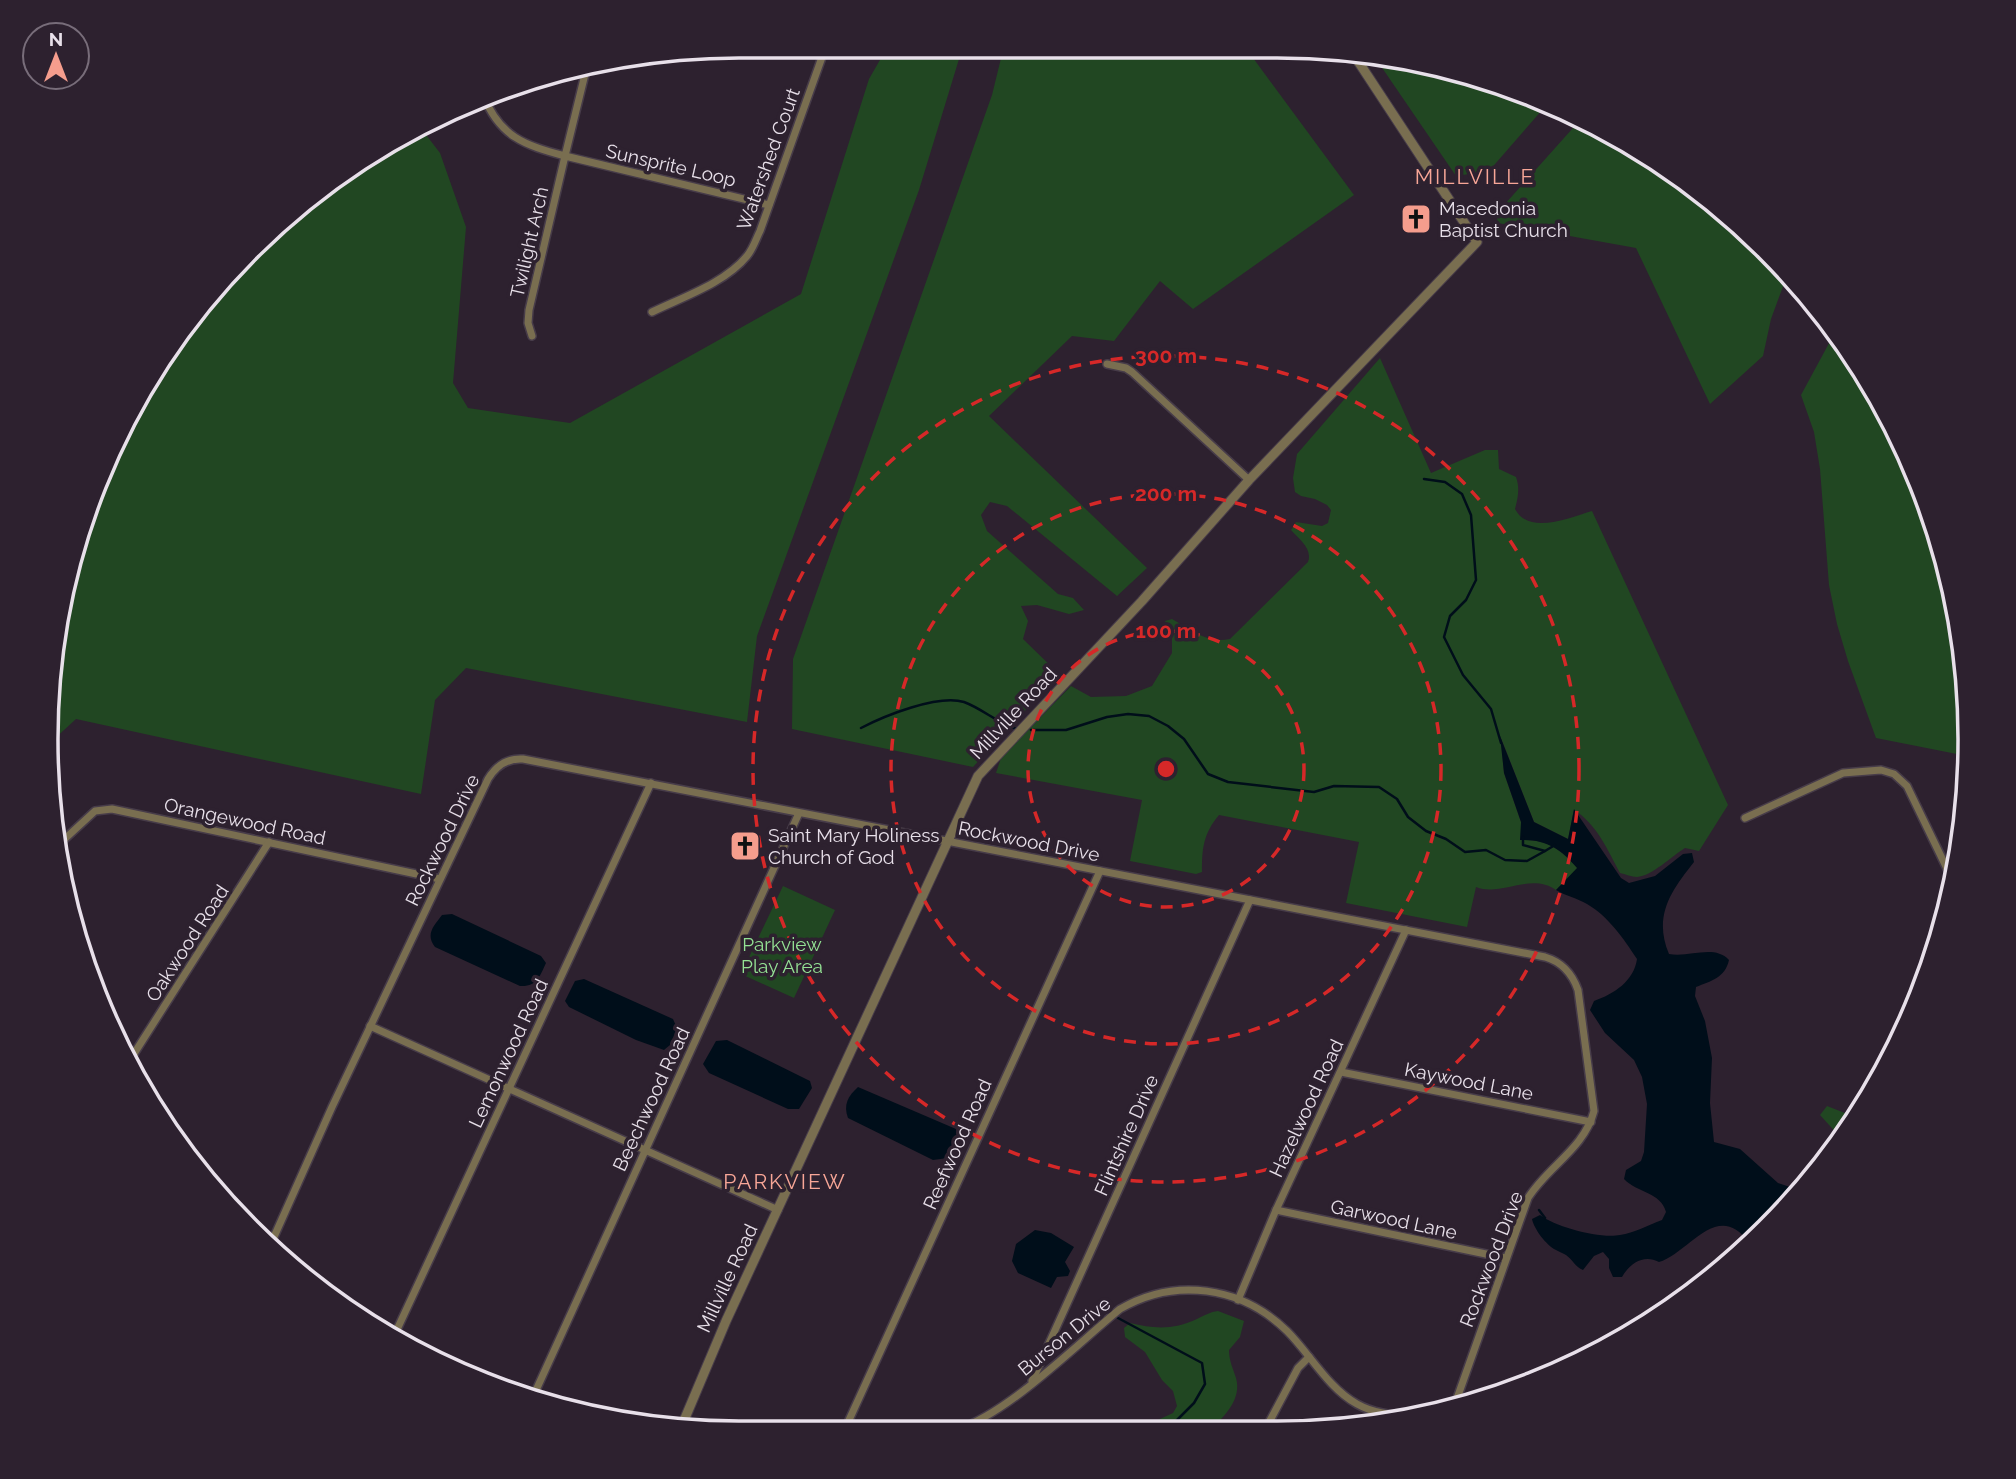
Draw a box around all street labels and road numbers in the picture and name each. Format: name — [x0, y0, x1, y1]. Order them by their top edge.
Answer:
street label: Watershed Court — [732, 84, 804, 233]
street label: Sunsprite Loop — [604, 139, 738, 191]
street label: Twilight Arch — [506, 184, 552, 300]
street label: Millville Road — [965, 663, 1061, 763]
street label: Rockwood Drive — [401, 771, 483, 909]
street label: Orangewood Road — [162, 793, 328, 849]
street label: Rockwood Drive — [956, 817, 1102, 865]
street label: Oakwood Road — [141, 881, 233, 1005]
street label: Lemonwood Road — [464, 975, 552, 1131]
street label: Beechwood Road — [608, 1024, 694, 1174]
street label: Hazelwood Road — [1264, 1036, 1348, 1180]
street label: Kaywood Lane — [1403, 1058, 1535, 1104]
street label: Flintshire Drive — [1090, 1071, 1162, 1199]
street label: Reefwood Road — [918, 1075, 996, 1213]
street label: Rockwood Drive — [1455, 1188, 1527, 1330]
street label: Garwood Lane — [1329, 1195, 1459, 1243]
street label: Millville Road — [692, 1220, 762, 1336]
street label: Burson Drive — [1013, 1292, 1115, 1380]

